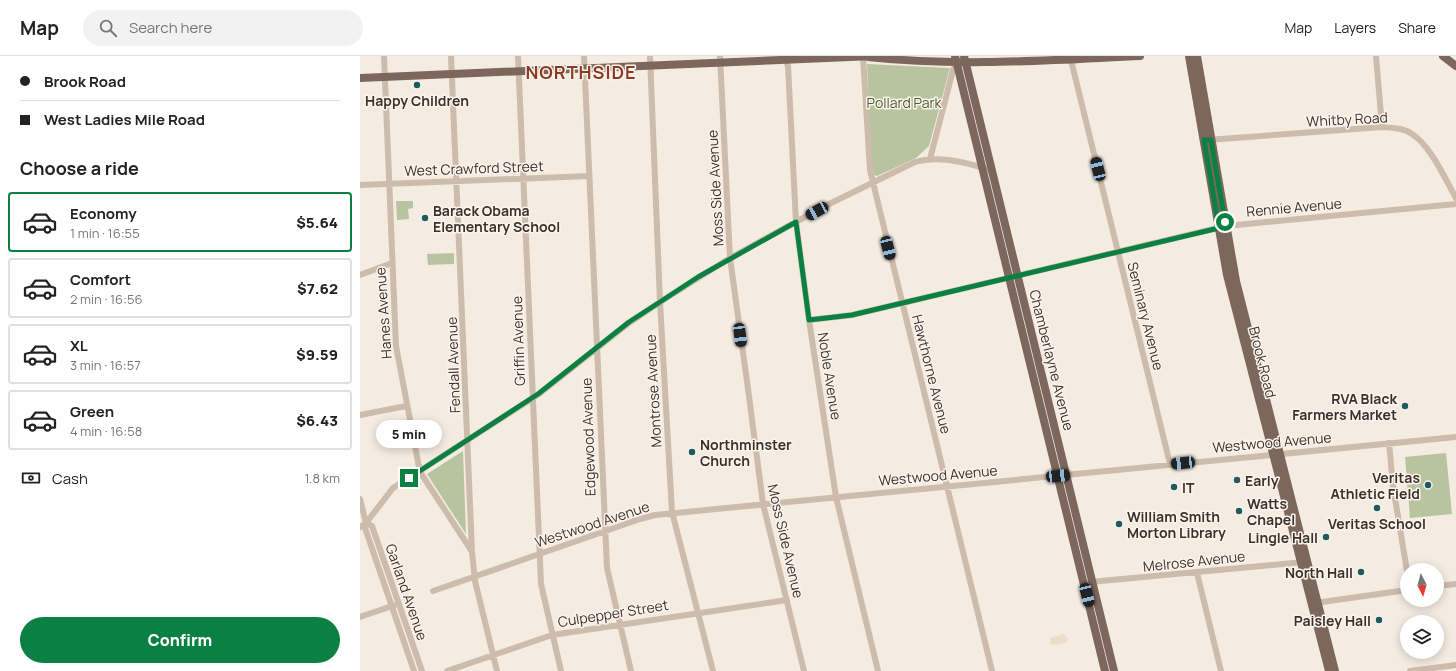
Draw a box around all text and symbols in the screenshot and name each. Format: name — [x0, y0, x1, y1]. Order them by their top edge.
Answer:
search box — [83, 10, 363, 46]
text: Map — [20, 15, 59, 41]
icon: search — [97, 17, 119, 39]
text: Search here — [129, 17, 212, 38]
text: Map — [1284, 18, 1312, 37]
text: Layers — [1334, 18, 1376, 37]
text: Share — [1398, 18, 1436, 37]
district label: NORTHSIDE — [525, 60, 637, 84]
text: Brook Road — [44, 71, 126, 92]
marker: Happy Children — [412, 80, 422, 90]
place label: Happy Children — [365, 91, 469, 110]
park label: Pollard Park — [867, 93, 943, 112]
street label: Whitby Road — [1306, 107, 1388, 131]
text: West Ladies Mile Road — [44, 109, 205, 130]
street label: Moss Side Avenue — [702, 129, 728, 247]
text: Choose a ride — [20, 156, 139, 180]
street label: West Crawford Street — [404, 156, 544, 180]
car — [1089, 156, 1107, 182]
street label: Rennie Avenue — [1246, 193, 1342, 221]
car — [804, 200, 830, 222]
place label: Barack Obama Elementary School — [433, 201, 560, 236]
text: Economy — [70, 203, 137, 224]
icon: car — [22, 204, 58, 240]
text: $5.64 — [296, 212, 338, 233]
marker: Barack Obama Elementary School — [420, 213, 430, 223]
route start — [1216, 213, 1234, 231]
text: 1 min · 16:55 — [70, 224, 140, 242]
car — [879, 235, 897, 261]
street label: Seminary Avenue — [1123, 260, 1169, 372]
street label: Hanes Avenue — [370, 266, 396, 360]
text: Comfort — [70, 269, 131, 290]
icon: car — [22, 270, 58, 306]
text: $7.62 — [297, 278, 338, 299]
street label: Chamberlayne Avenue — [1025, 287, 1079, 433]
text: 2 min · 16:56 — [70, 290, 143, 308]
street label: Griffin Avenue — [507, 296, 529, 386]
street label: Hawthorne Avenue — [908, 312, 956, 436]
street label: Fendall Avenue — [442, 316, 464, 414]
car — [733, 322, 747, 348]
street label: Brook Road — [1245, 324, 1281, 400]
street label: Noble Avenue — [814, 331, 846, 421]
street label: Montrose Avenue — [641, 334, 665, 448]
text: XL — [70, 335, 88, 356]
icon: car — [22, 336, 58, 372]
text: $9.59 — [296, 344, 338, 365]
text: 3 min · 16:57 — [70, 356, 141, 374]
street label: Edgewood Avenue — [576, 377, 600, 497]
place label: RVA Black Farmers Market — [1292, 389, 1397, 424]
text: Green — [70, 401, 114, 422]
marker: RVA Black Farmers Market — [1400, 401, 1410, 411]
icon: car — [22, 402, 58, 438]
text: $6.43 — [296, 410, 338, 431]
callout: 5 min — [376, 420, 442, 448]
text: 4 min · 16:58 — [70, 422, 142, 440]
text: 5 min — [392, 425, 426, 443]
street label: Westwood Avenue — [1212, 427, 1332, 457]
place label: Northminster Church — [700, 435, 792, 470]
marker: Northminster Church — [687, 447, 697, 457]
car — [1170, 456, 1196, 470]
street label: Westwood Avenue — [878, 460, 998, 490]
icon: cash — [20, 467, 42, 489]
text: Cash — [52, 468, 88, 489]
place label: Veritas Athletic Field — [1331, 468, 1420, 503]
text: 1.8 km — [305, 469, 340, 487]
route end — [400, 469, 418, 487]
car — [1045, 469, 1071, 483]
place label: Early — [1245, 471, 1279, 490]
marker: Early — [1232, 475, 1242, 485]
place label: IT — [1182, 478, 1195, 497]
marker: Veritas Athletic Field — [1423, 480, 1433, 490]
street label: Moss Side Avenue — [764, 482, 808, 600]
marker: IT — [1169, 482, 1179, 492]
place label: Watts Chapel — [1247, 494, 1295, 529]
street label: Westwood Avenue — [532, 497, 652, 551]
marker: Veritas School — [1372, 503, 1382, 513]
marker: Watts Chapel — [1234, 506, 1244, 516]
place label: William Smith Morton Library — [1127, 507, 1226, 542]
place label: Veritas School — [1328, 514, 1426, 533]
marker: William Smith Morton Library — [1114, 519, 1124, 529]
place label: Lingle Hall — [1248, 528, 1318, 547]
marker: Lingle Hall — [1321, 532, 1331, 542]
street label: Garland Avenue — [382, 541, 432, 643]
street label: Melrose Avenue — [1142, 546, 1246, 576]
place label: North Hall — [1285, 563, 1353, 582]
north arrow — [1400, 563, 1444, 607]
map controls — [1400, 563, 1444, 659]
marker: North Hall — [1356, 567, 1366, 577]
car — [1078, 582, 1096, 608]
street label: Culpepper Street — [556, 595, 670, 631]
place label: Paisley Hall — [1294, 611, 1371, 630]
marker: Paisley Hall — [1374, 615, 1384, 625]
button: layers — [1400, 615, 1444, 659]
button: Confirm — [20, 617, 340, 663]

